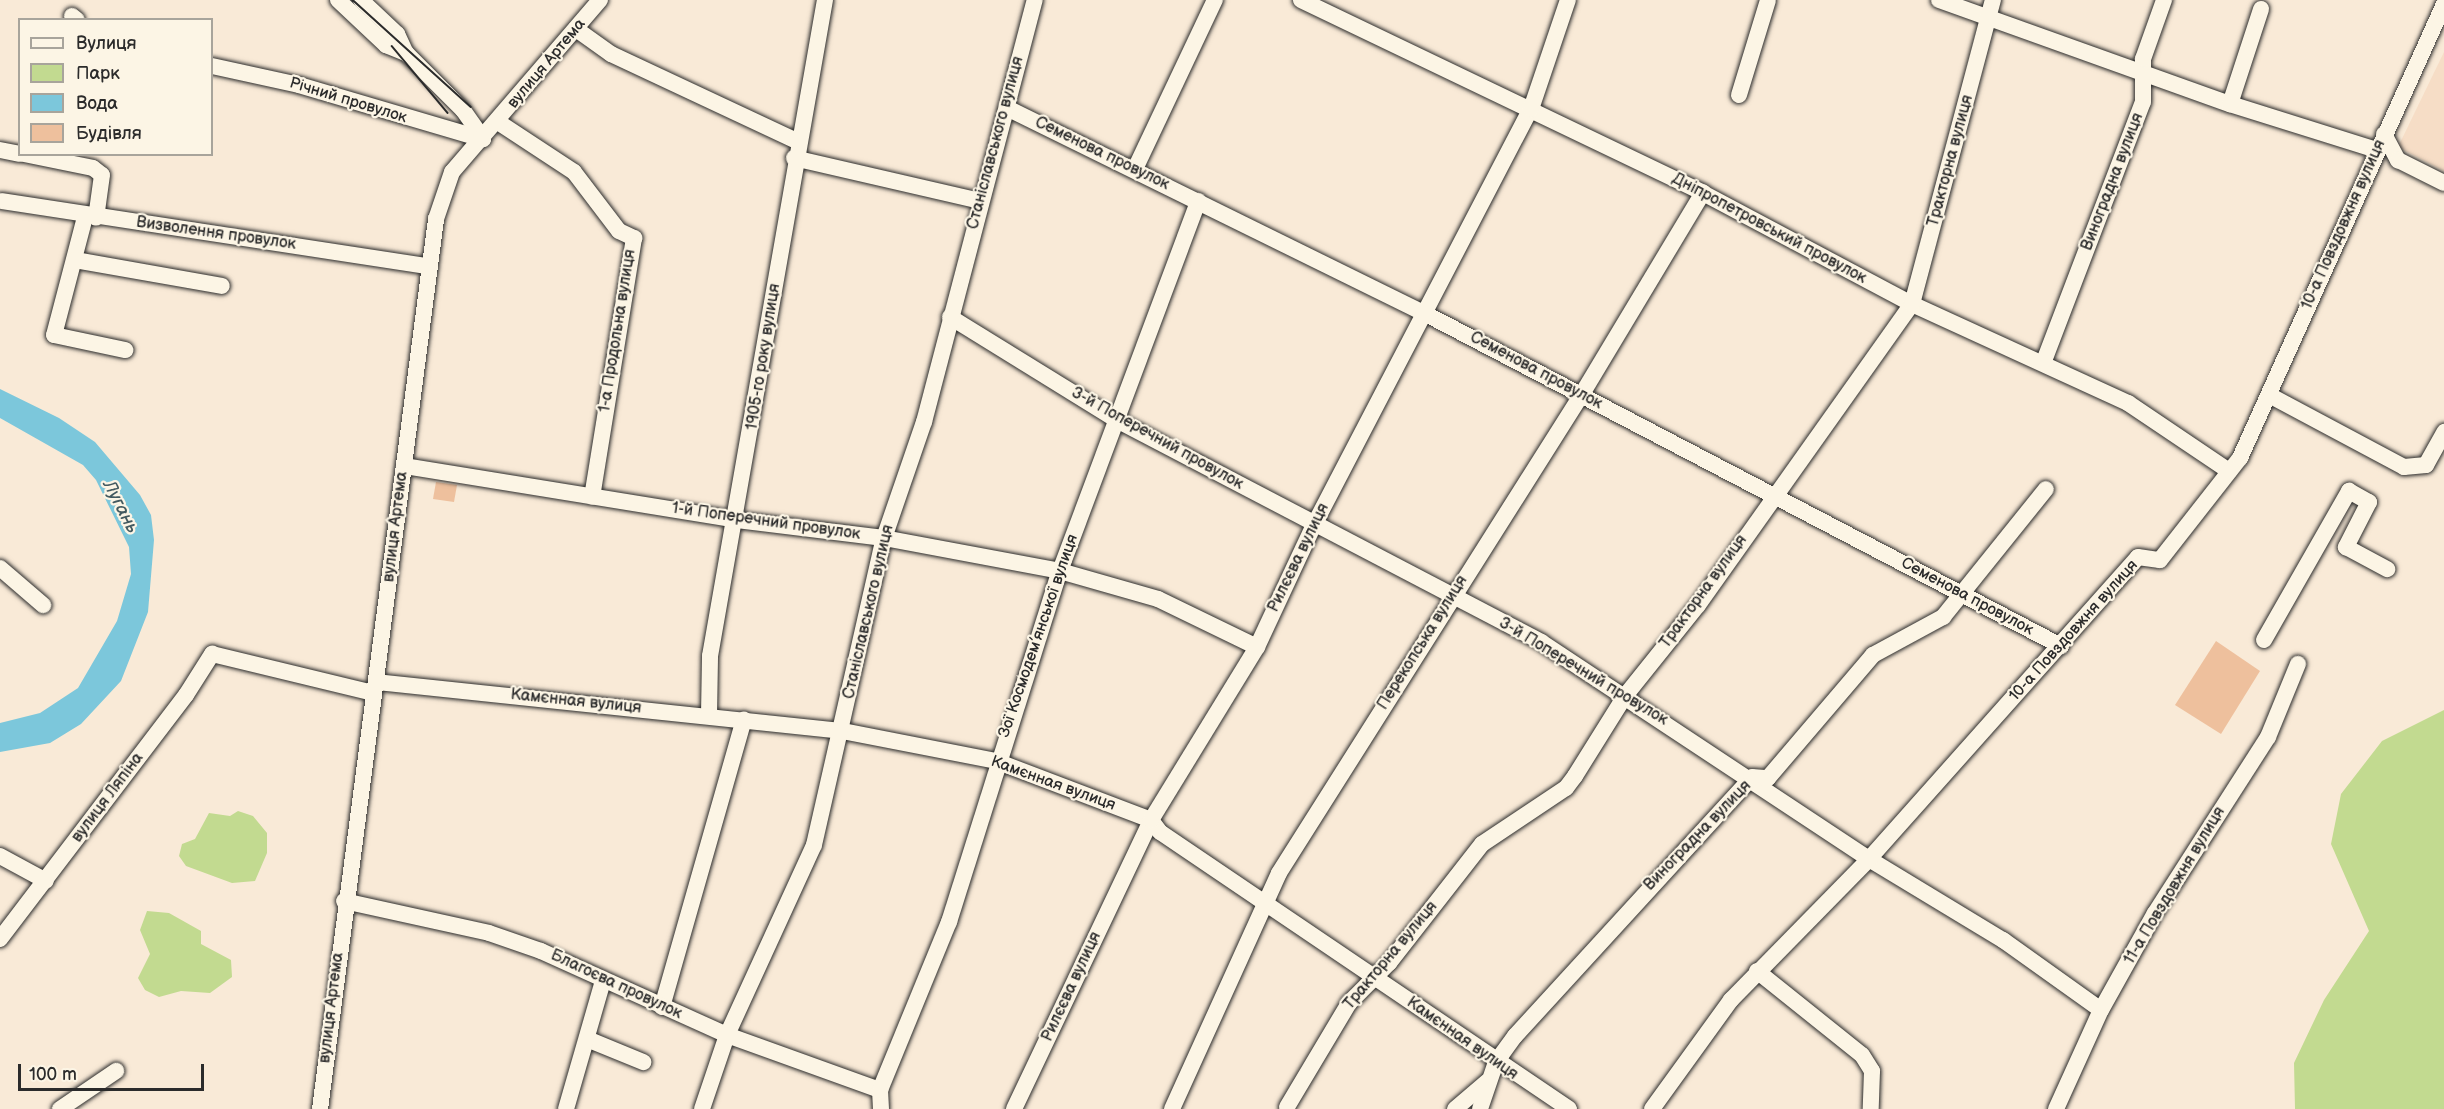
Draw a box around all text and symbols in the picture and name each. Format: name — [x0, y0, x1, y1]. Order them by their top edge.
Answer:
street label: вулиця Артема — [504, 15, 590, 113]
legend — [18, 18, 213, 156]
text: Вулиця — [76, 33, 137, 54]
street label: Станіславського вулиця — [964, 54, 1028, 232]
text: Парк — [76, 63, 120, 84]
street label: Річний провулок — [287, 74, 409, 128]
text: Вода — [76, 93, 118, 114]
street label: Тракторна вулиця — [1924, 93, 1978, 229]
street label: Виноградна вулиця — [2078, 110, 2148, 254]
street label: Семенова провулок — [1032, 113, 1172, 195]
text: Будівля — [76, 123, 142, 144]
street label: 10-а Повздовжня вулиця — [2298, 137, 2390, 313]
street label: Дніпропетровський провулок — [1669, 170, 1869, 288]
street label: Визволення провулок — [135, 213, 297, 255]
street label: 1-а Продольна вулиця — [596, 248, 640, 414]
street label: 1905-го року вулиця — [743, 282, 785, 432]
street label: Семенова провулок — [1467, 328, 1605, 414]
street label: 3-й Поперечний провулок — [1068, 384, 1246, 494]
street label: вулиця Артема — [380, 471, 412, 583]
water label: Лугань — [98, 477, 142, 537]
street label: 1-й Поперечний провулок — [671, 499, 861, 545]
street label: Рилєєва вулиця — [1264, 500, 1334, 616]
street label: Станіславського вулиця — [840, 523, 898, 701]
street label: Тракторна вулиця — [1656, 531, 1752, 653]
street label: Зої Космодем’янської вулиця — [995, 532, 1083, 740]
street label: Семенова провулок — [1898, 554, 2036, 640]
street label: 10-а Повздовжня вулиця — [2005, 556, 2143, 706]
street label: Перекопська вулиця — [1374, 572, 1472, 714]
street label: 3-й Поперечний провулок — [1495, 614, 1671, 730]
street label: Камєнная вулиця — [510, 686, 642, 718]
street label: вулиця Ляпіна — [68, 749, 148, 847]
street label: Камєнная вулиця — [988, 752, 1118, 816]
street label: Виноградна вулиця — [1640, 777, 1756, 895]
street label: 11-а Повздовжня вулиця — [2120, 804, 2230, 968]
street label: Тракторна вулиця — [1340, 898, 1442, 1014]
street label: Рилєєва вулиця — [1038, 929, 1106, 1045]
street label: Благоєва провулок — [547, 946, 685, 1024]
street label: вулиця Артема — [316, 952, 348, 1064]
street label: Камєнная вулиця — [1403, 993, 1521, 1085]
scale bar — [21, 1052, 207, 1090]
text: 100 m — [29, 1064, 77, 1085]

